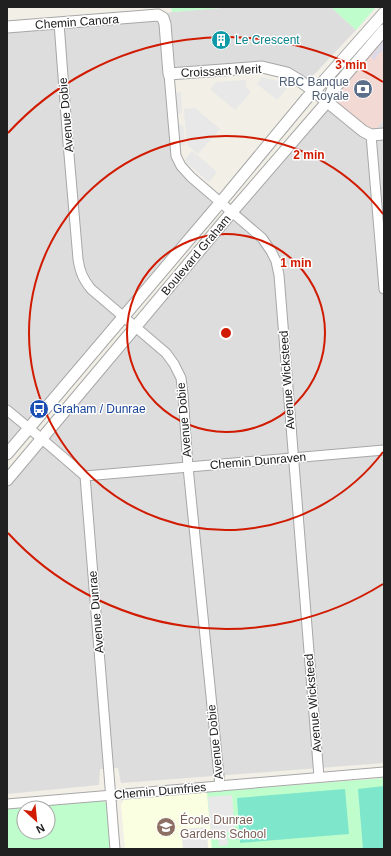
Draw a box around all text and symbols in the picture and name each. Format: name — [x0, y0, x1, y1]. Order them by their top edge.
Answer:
street label: Chemin Canora — [35, 12, 120, 32]
building icon: Le Crescent — [210, 29, 232, 51]
place label: Le Crescent — [235, 33, 300, 47]
text: 3 min — [335, 58, 367, 72]
street label: Croissant Merit — [180, 62, 262, 80]
place label: RBC Banque Royale — [279, 75, 349, 103]
street label: Avenue Dobie — [56, 77, 76, 153]
bank icon: RBC Banque Royale — [352, 78, 374, 100]
text: 2 min — [293, 148, 325, 162]
street label: Boulevard Graham — [158, 212, 234, 298]
text: 1 min — [280, 256, 312, 270]
centre of rings — [219, 326, 233, 340]
street label: Avenue Wicksteed — [277, 330, 297, 430]
street label: Avenue Dobie — [174, 382, 194, 458]
bus stop icon: Graham / Dunrae — [28, 398, 50, 420]
place label: Graham / Dunrae — [53, 402, 146, 416]
street label: Chemin Dunraven — [209, 450, 307, 472]
street label: Avenue Dunrae — [85, 570, 107, 654]
street label: Avenue Wicksteed — [302, 653, 324, 753]
street label: Avenue Dobie — [204, 704, 226, 780]
street label: Chemin Dumfries — [113, 780, 207, 802]
north arrow — [16, 800, 56, 840]
place label: École Dunrae Gardens School — [180, 812, 266, 841]
school or university icon: École Dunrae Gardens School — [155, 816, 177, 838]
text: N — [34, 822, 47, 836]

